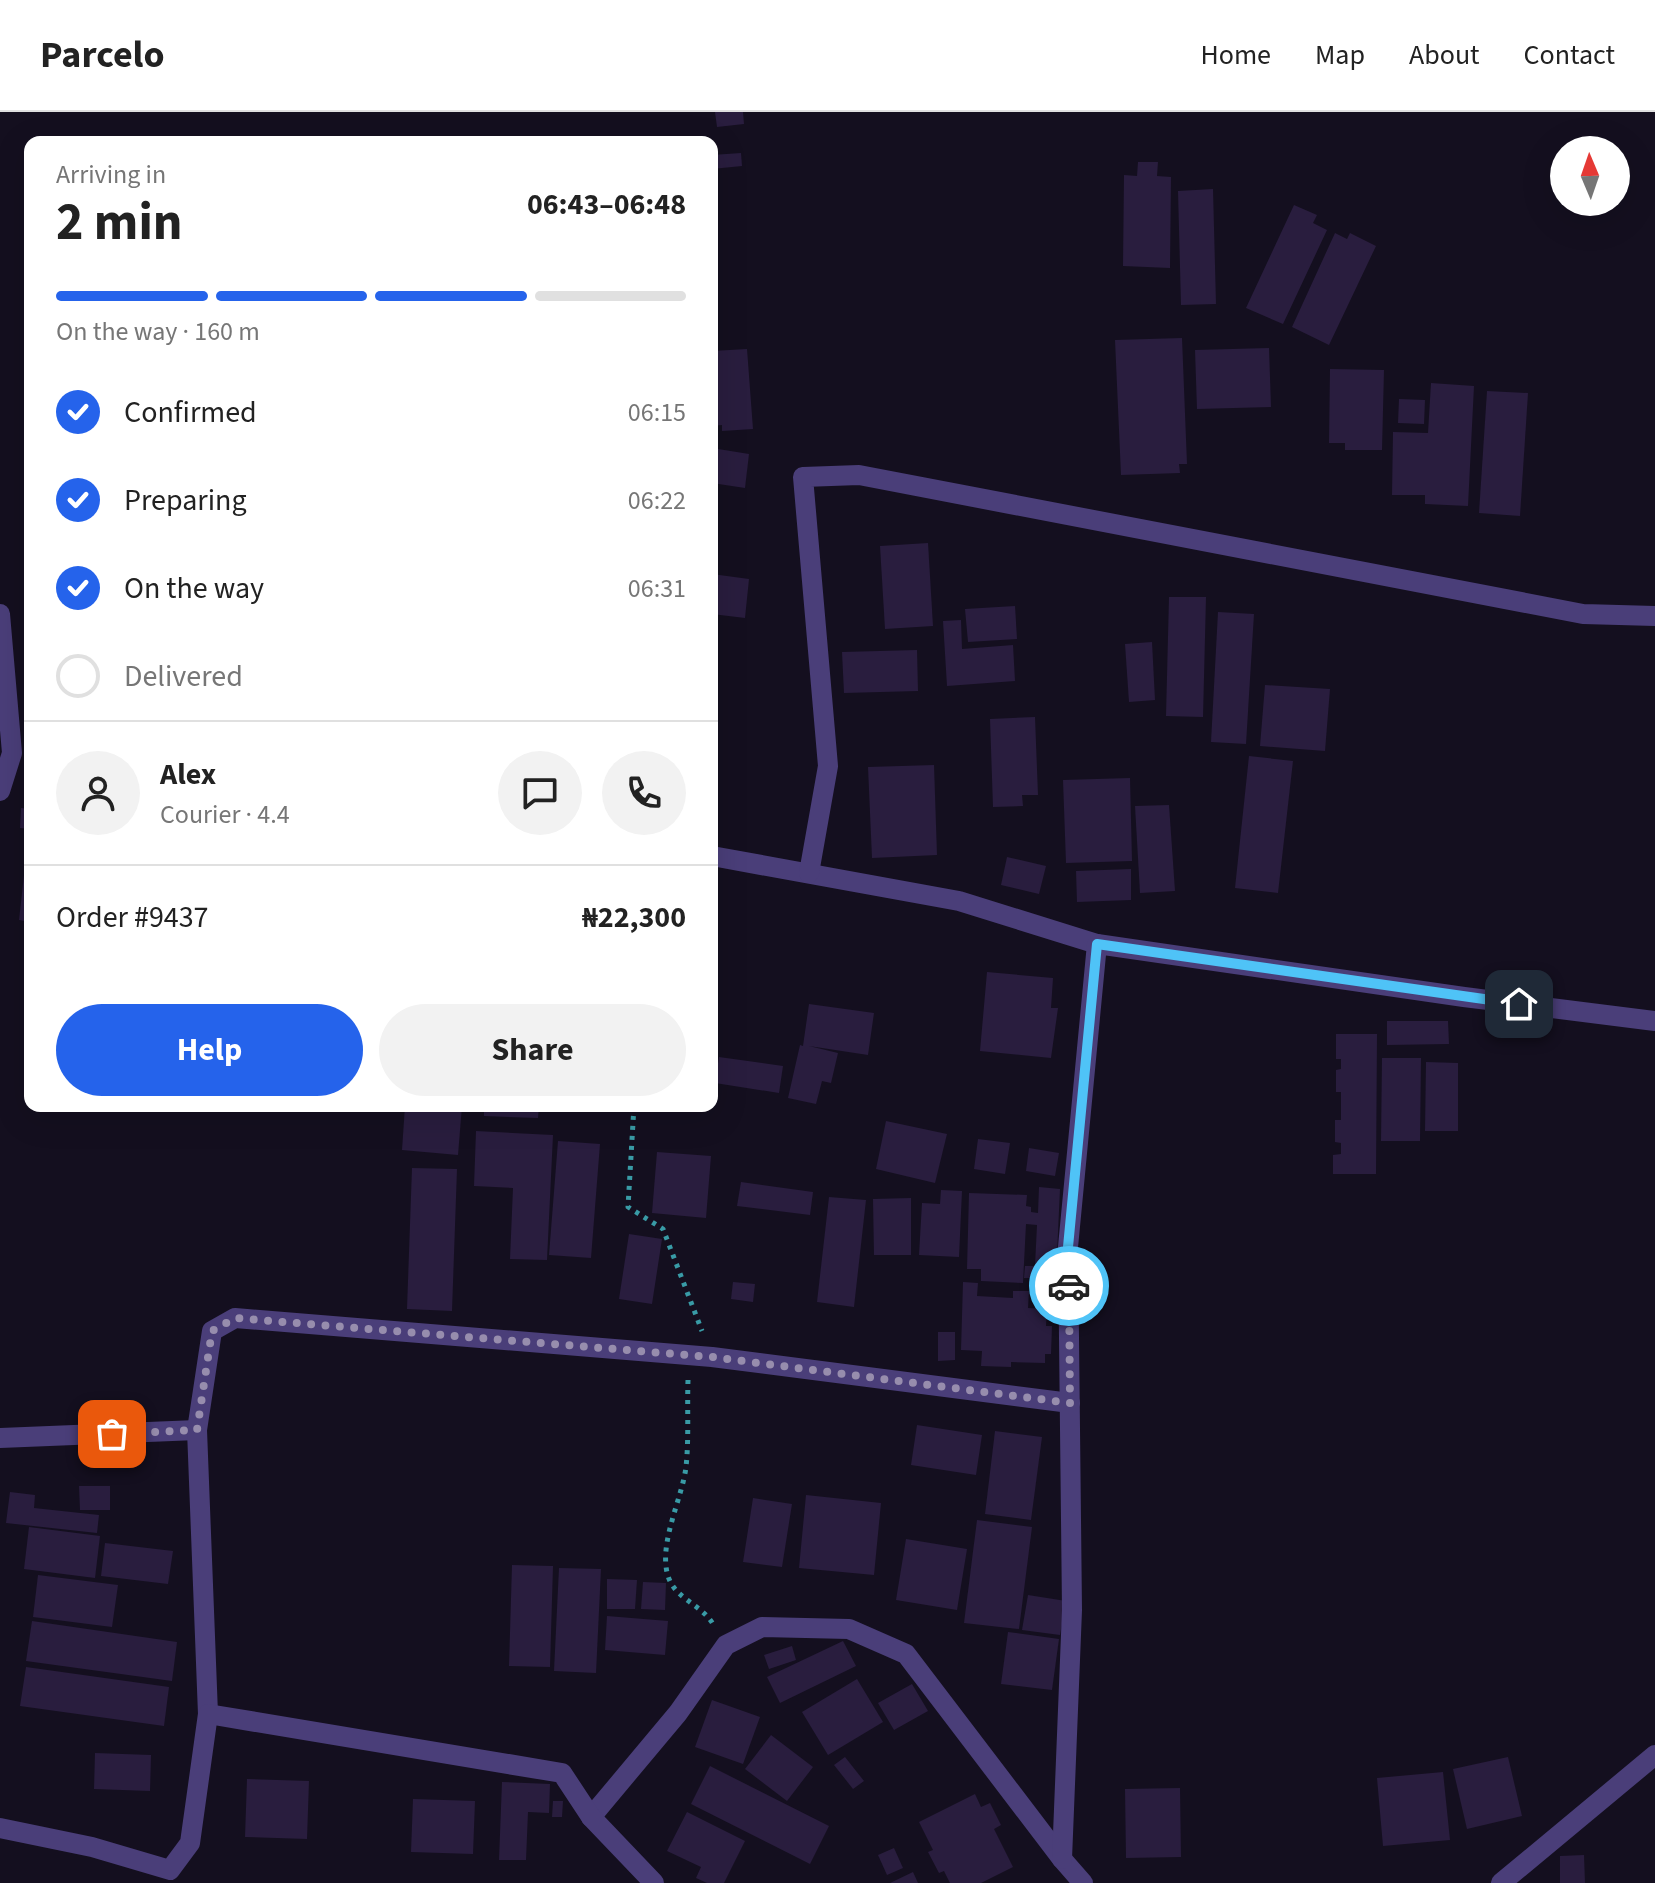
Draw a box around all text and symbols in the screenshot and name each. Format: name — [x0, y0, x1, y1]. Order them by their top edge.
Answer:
text: Parcelo — [40, 28, 165, 82]
text: Home — [1200, 35, 1271, 75]
text: Map — [1315, 35, 1365, 75]
text: About — [1409, 35, 1480, 75]
text: Contact — [1524, 35, 1615, 75]
north arrow — [1550, 136, 1630, 216]
map controls — [1550, 136, 1630, 216]
text: Arriving in — [56, 156, 166, 193]
text: 06:43–06:48 — [527, 183, 686, 226]
text: 2 min — [56, 186, 183, 260]
text: On the way · 160 m — [56, 313, 260, 350]
icon: check — [56, 390, 100, 434]
text: Confirmed — [124, 391, 257, 434]
text: 06:15 — [628, 394, 686, 431]
icon: check — [56, 478, 100, 522]
text: Preparing — [124, 479, 247, 522]
text: 06:22 — [628, 482, 686, 519]
icon: check — [56, 566, 100, 610]
text: On the way — [124, 567, 264, 610]
text: 06:31 — [628, 570, 686, 607]
text: Delivered — [124, 655, 243, 698]
button: person — [56, 751, 140, 835]
button: chat — [498, 751, 582, 835]
button: phone — [602, 751, 686, 835]
text: Alex — [160, 753, 216, 796]
text: Courier · 4.4 — [160, 796, 290, 833]
text: Order #9437 — [56, 896, 209, 939]
text: ₦22,300 — [582, 896, 686, 939]
pin — [1485, 970, 1553, 1038]
icon: home — [1497, 982, 1541, 1026]
button: Help — [56, 1004, 363, 1096]
button: Share — [379, 1004, 686, 1096]
courier — [1029, 1246, 1109, 1326]
icon: car — [1047, 1264, 1091, 1308]
pin — [78, 1400, 146, 1468]
icon: bag — [90, 1412, 134, 1456]

